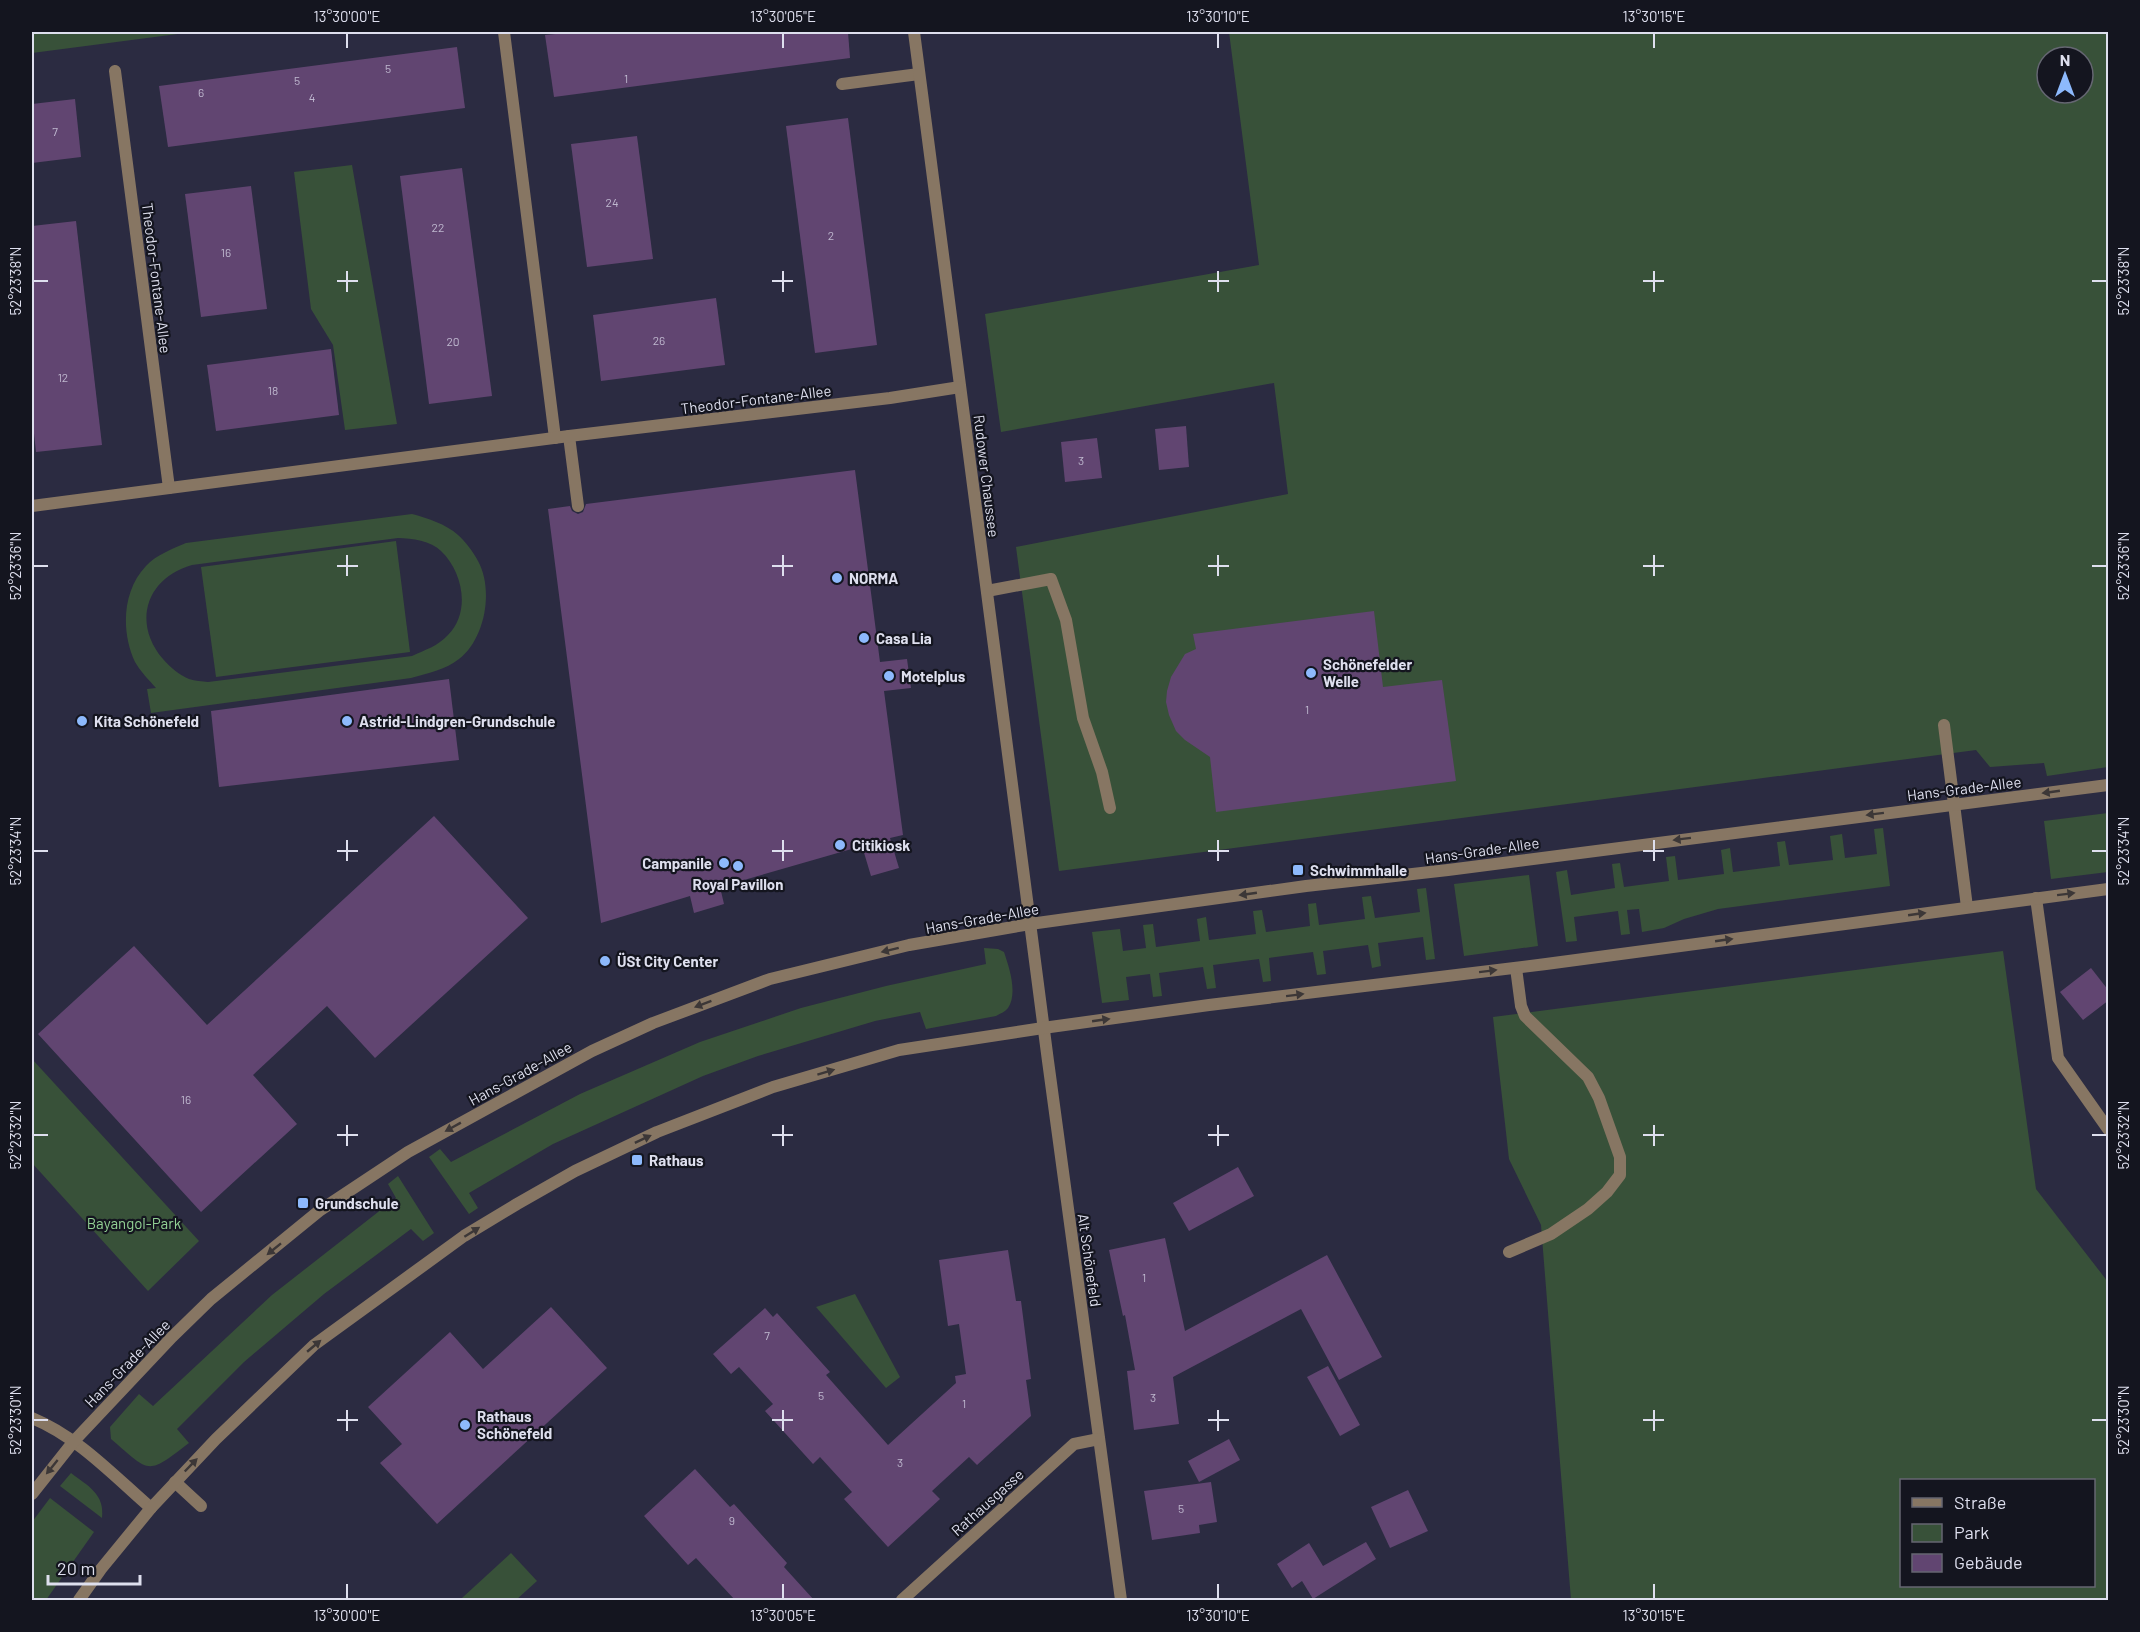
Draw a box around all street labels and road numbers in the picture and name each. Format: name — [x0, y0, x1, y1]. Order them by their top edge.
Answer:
street label: Theodor-Fontane-Allee — [139, 202, 175, 354]
street label: Theodor-Fontane-Allee — [680, 381, 832, 417]
street label: Rudower Chaussee — [971, 414, 1003, 538]
street label: Hans-Grade-Allee — [1906, 772, 2022, 804]
street label: Hans-Grade-Allee — [1424, 833, 1540, 867]
street label: Hans-Grade-Allee — [924, 899, 1040, 937]
street label: Hans-Grade-Allee — [465, 1037, 575, 1109]
street label: Alt Schönefeld — [1075, 1212, 1105, 1308]
street label: Hans-Grade-Allee — [81, 1315, 173, 1411]
street label: Rathausgasse — [947, 1465, 1027, 1539]

